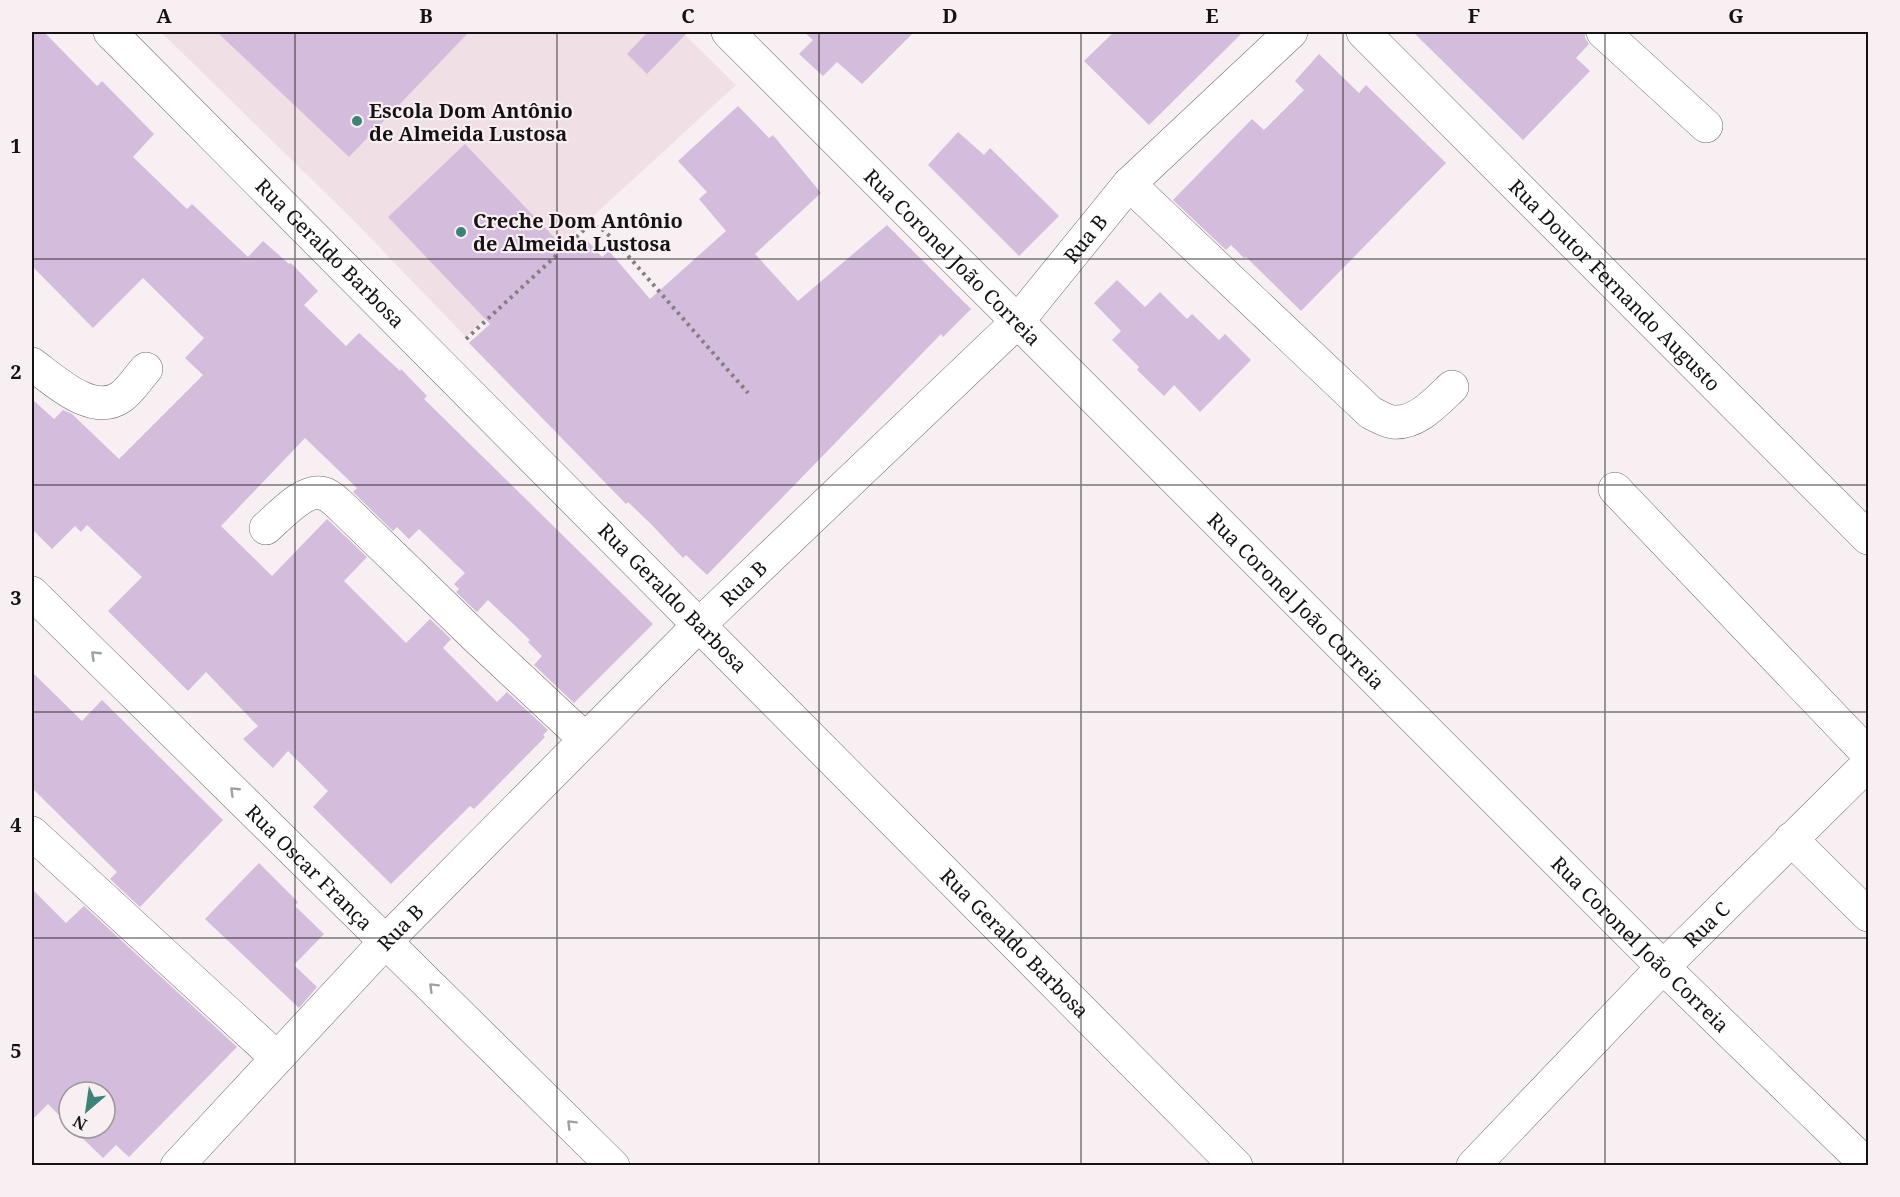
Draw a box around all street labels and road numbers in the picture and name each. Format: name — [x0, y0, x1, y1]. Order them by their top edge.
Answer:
street label: Rua Coronel João Correia — [859, 163, 1047, 351]
street label: Rua Geraldo Barbosa — [250, 172, 411, 333]
street label: Rua Doutor Fernando Augusto — [1504, 173, 1727, 397]
street label: Rua B — [1057, 208, 1113, 268]
street label: Rua Coronel João Correia — [1202, 506, 1391, 695]
street label: Rua Geraldo Barbosa — [593, 517, 753, 678]
street label: Rua B — [714, 554, 773, 612]
street label: Rua Oscar França — [240, 798, 379, 935]
street label: Rua Coronel João Correia — [1546, 850, 1735, 1038]
street label: Rua Geraldo Barbosa — [935, 862, 1095, 1023]
street label: Rua C — [1677, 895, 1735, 953]
street label: Rua B — [371, 898, 429, 956]

